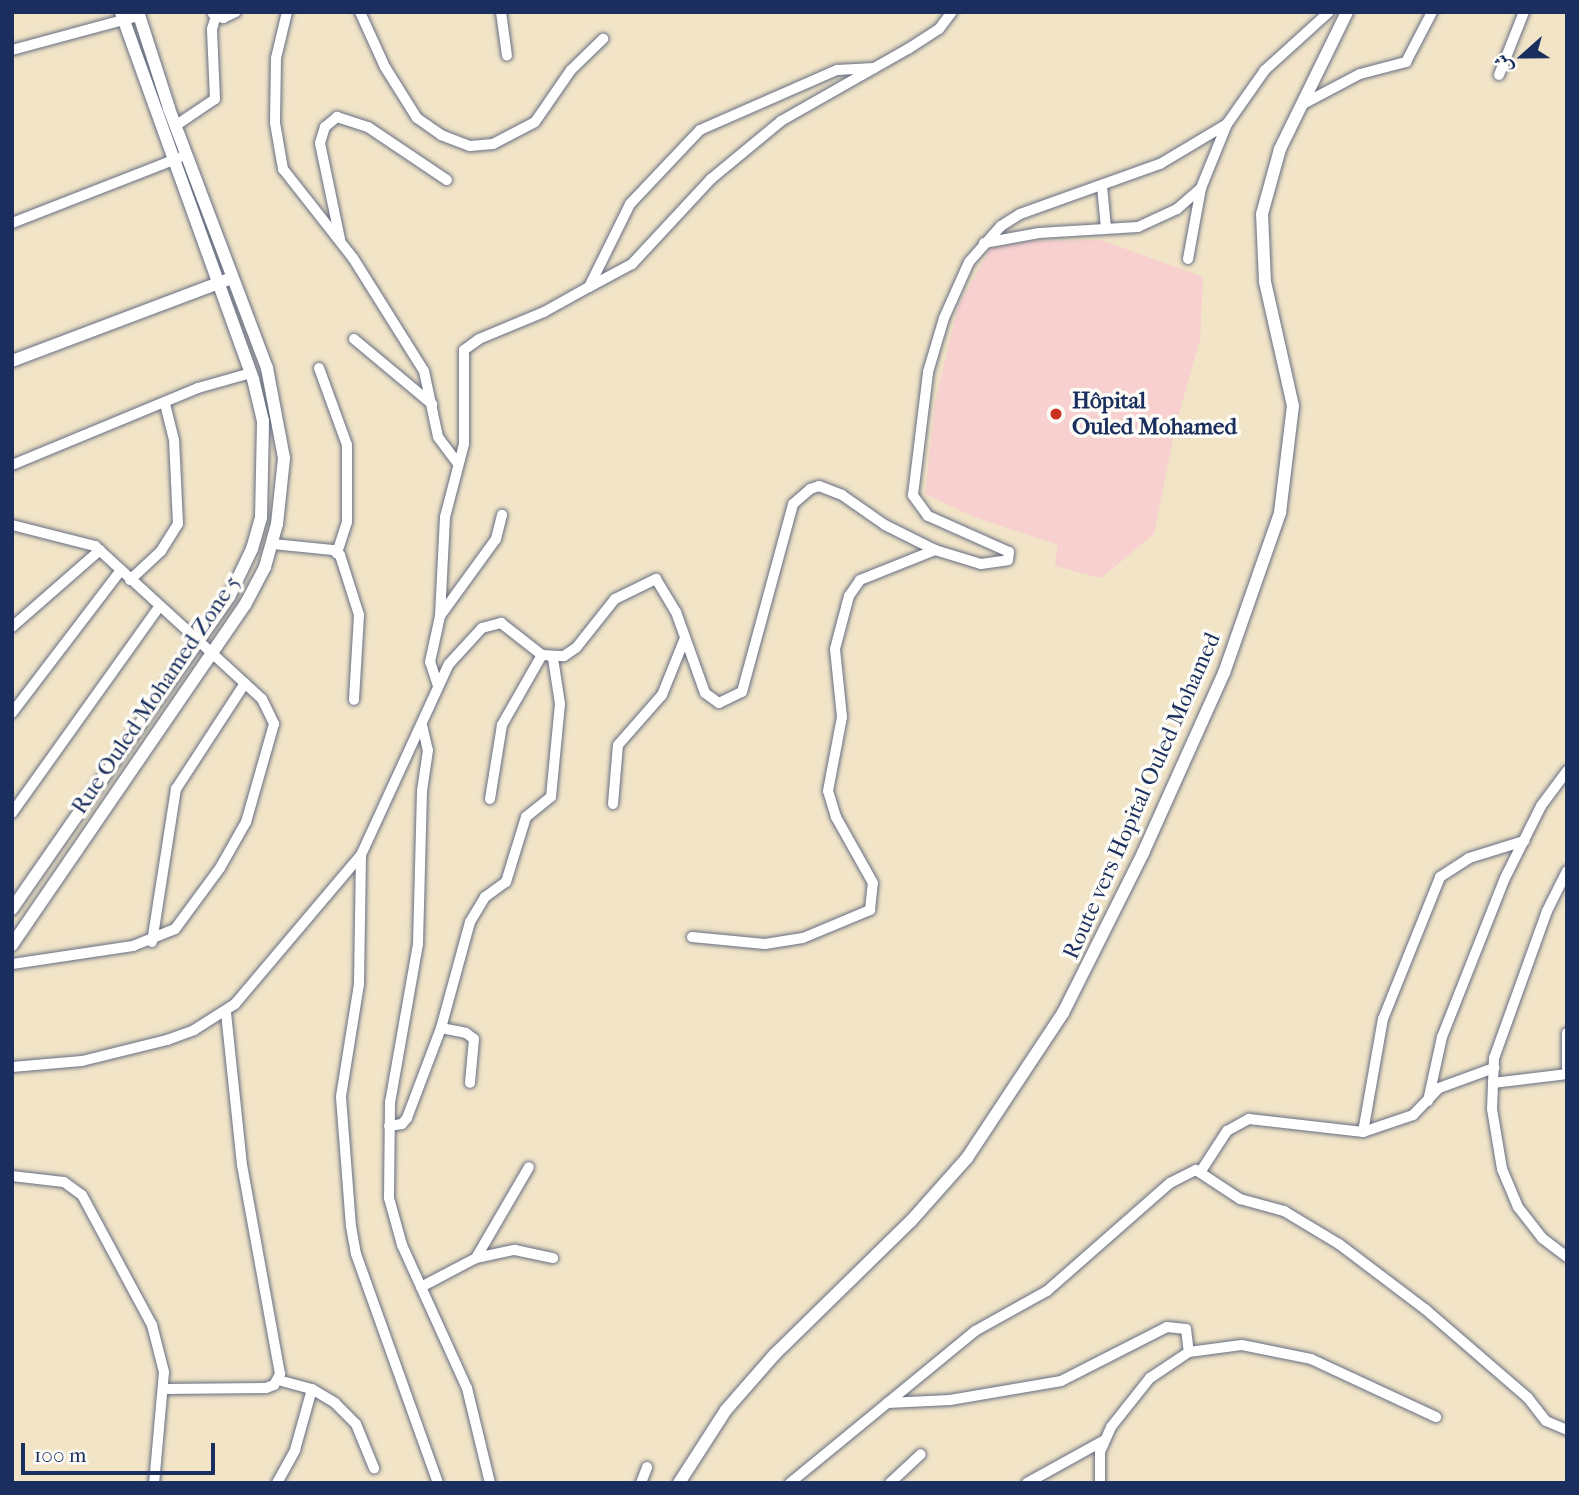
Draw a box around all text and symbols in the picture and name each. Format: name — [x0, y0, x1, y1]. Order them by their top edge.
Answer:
north arrow — [1488, 21, 1558, 91]
text: ش — [1490, 51, 1517, 76]
place label: Hôpital Ouled Mohamed — [1072, 387, 1237, 441]
marker: Hôpital Ouled Mohamed — [1046, 404, 1066, 424]
street label: Rue Ouled Mohamed Zone 5 — [66, 570, 246, 820]
street label: Route vers Hopital Ouled Mohamed — [1057, 628, 1227, 964]
scale bar — [24, 1428, 219, 1472]
text: 100 m — [34, 1443, 87, 1467]

